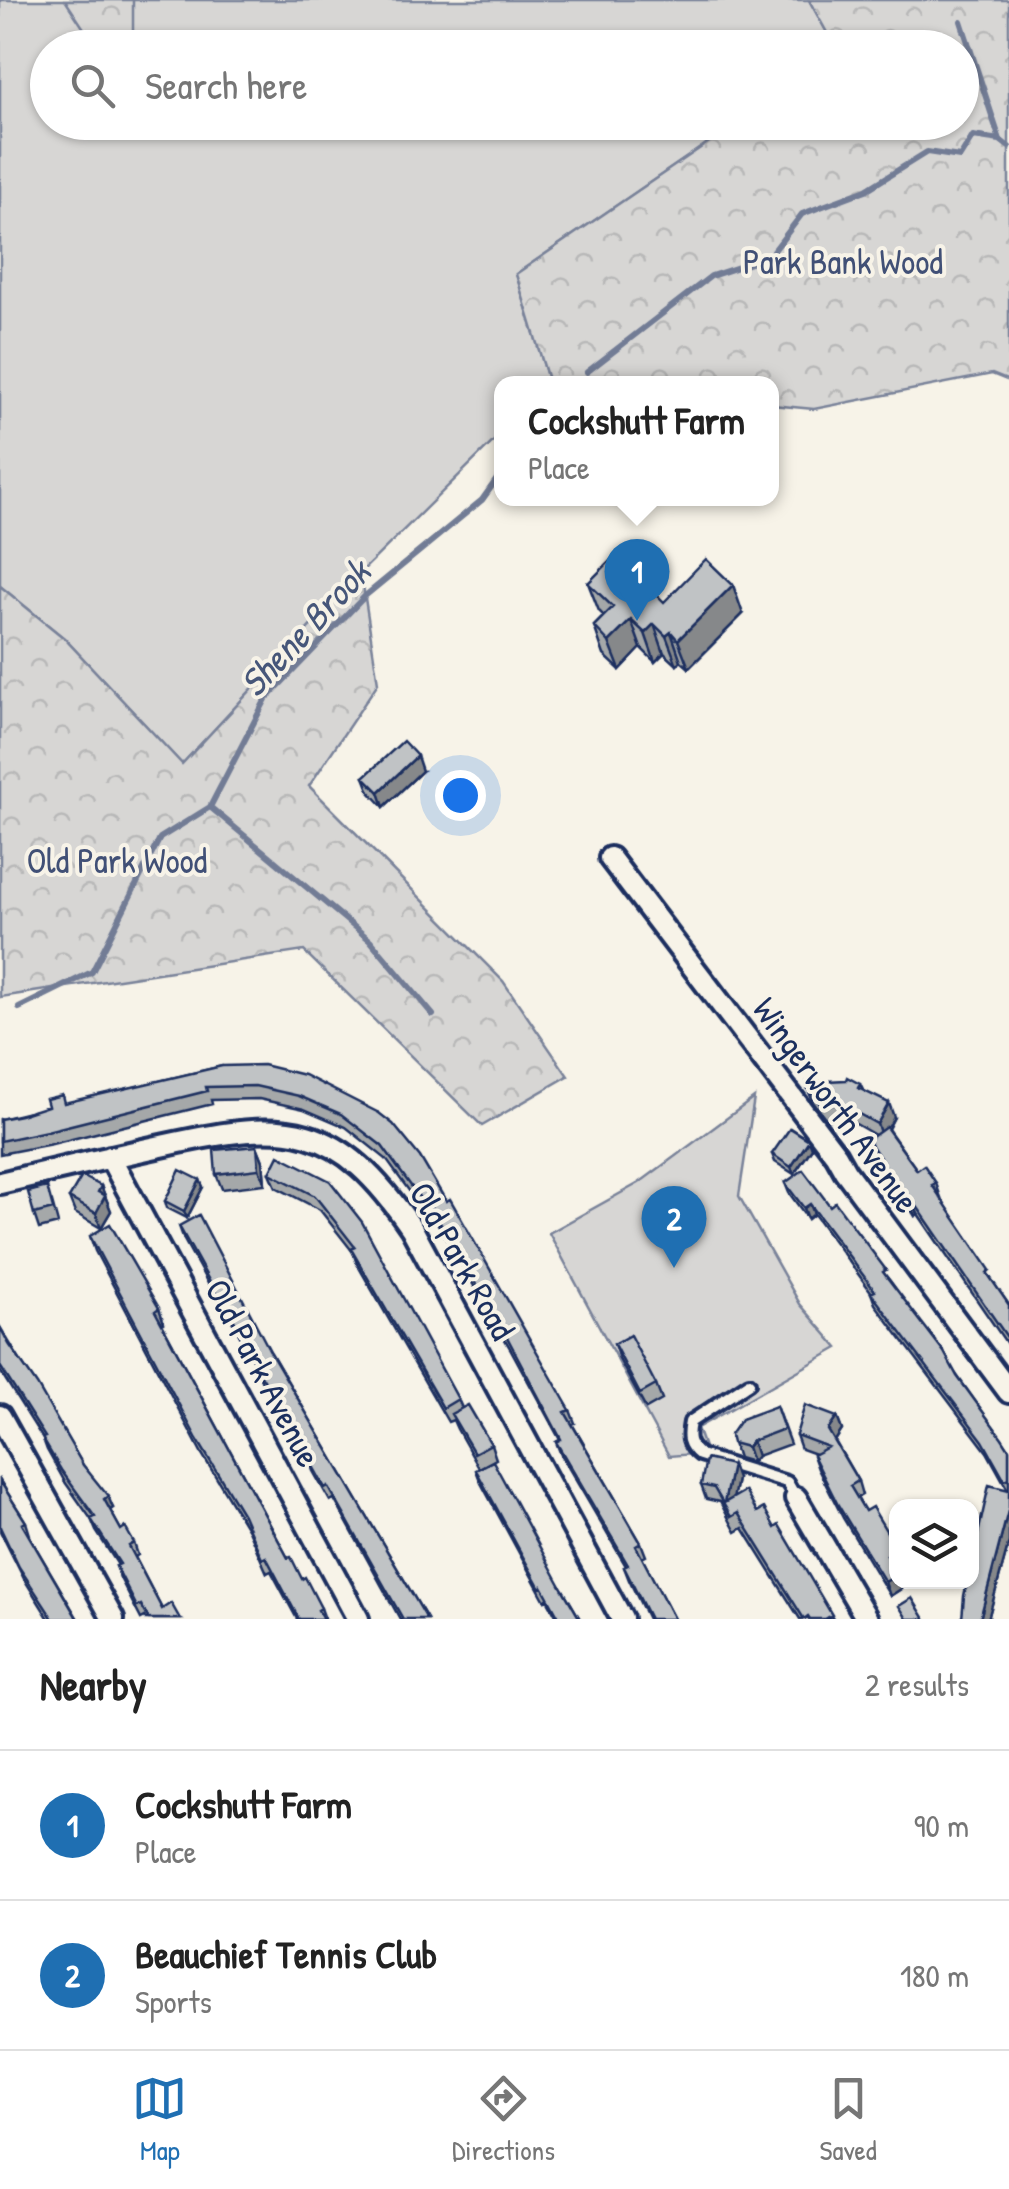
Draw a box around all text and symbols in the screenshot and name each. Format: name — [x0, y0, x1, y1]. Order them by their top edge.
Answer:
search box — [30, 30, 979, 140]
icon: search — [65, 58, 120, 113]
text: Search here — [145, 59, 307, 111]
park label: Park Bank Wood — [743, 238, 943, 285]
popup — [494, 376, 779, 506]
text: Cockshutt Farm — [528, 394, 745, 446]
text: Place — [528, 446, 590, 489]
pin: 1 — [604, 538, 670, 621]
water label: Shene Brook — [227, 545, 383, 707]
your location — [435, 770, 486, 821]
park label: Old Park Wood — [27, 837, 207, 884]
street label: Wingerworth Avenue — [742, 988, 931, 1222]
street label: Old Park Road — [398, 1173, 526, 1348]
pin: 2 — [642, 1186, 706, 1268]
street label: Old Park Avenue — [194, 1271, 333, 1475]
map controls — [889, 1499, 979, 1589]
button: layers — [889, 1499, 979, 1589]
text: Nearby — [40, 1656, 147, 1713]
text: 2 results — [865, 1663, 969, 1706]
text: Cockshutt Farm — [135, 1778, 352, 1830]
text: 1 — [67, 1804, 78, 1847]
text: 90 m — [914, 1804, 969, 1847]
text: Place — [135, 1830, 197, 1873]
text: Beauchief Tennis Club — [135, 1928, 437, 1980]
text: 2 — [65, 1954, 80, 1997]
text: 180 m — [900, 1954, 969, 1997]
text: Sports — [135, 1980, 212, 2023]
tab: Map — [132, 2071, 187, 2169]
tab: Directions — [452, 2071, 555, 2169]
tab: Saved — [820, 2071, 877, 2169]

